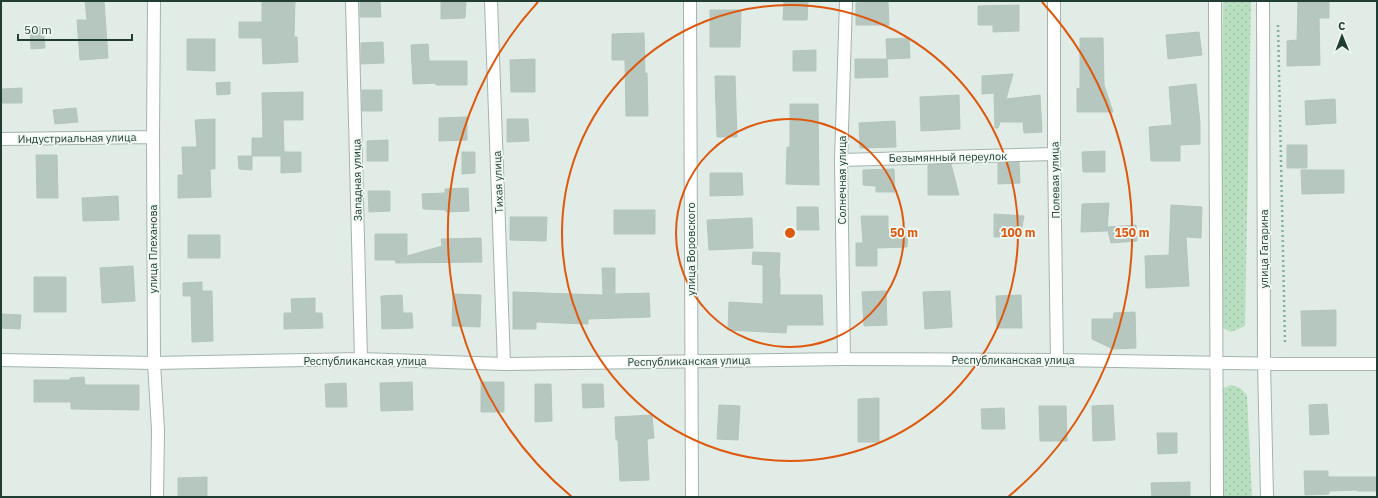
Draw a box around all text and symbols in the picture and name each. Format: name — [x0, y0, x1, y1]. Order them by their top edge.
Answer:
scale bar — [18, 16, 132, 42]
north arrow — [1322, 16, 1362, 56]
text: С — [1338, 19, 1346, 33]
text: 50 m — [24, 22, 52, 37]
street label: Индустриальная улица — [17, 130, 137, 146]
street label: Солнечная улица — [835, 135, 849, 224]
street label: Западная улица — [349, 138, 365, 221]
street label: Полевая улица — [1047, 141, 1063, 219]
street label: Безымянный переулок — [889, 149, 1007, 165]
street label: Тихая улица — [490, 150, 506, 214]
street label: улица Воровского — [684, 202, 698, 296]
street label: улица Плеханова — [146, 204, 160, 293]
street label: улица Гагарина — [1257, 209, 1271, 289]
text: 50 m — [890, 225, 918, 240]
text: 100 m — [1000, 225, 1036, 240]
text: 150 m — [1114, 225, 1150, 240]
centre of rings — [783, 226, 797, 240]
street label: Республиканская улица — [627, 353, 751, 369]
street label: Республиканская улица — [951, 353, 1075, 367]
street label: Республиканская улица — [303, 354, 427, 368]

